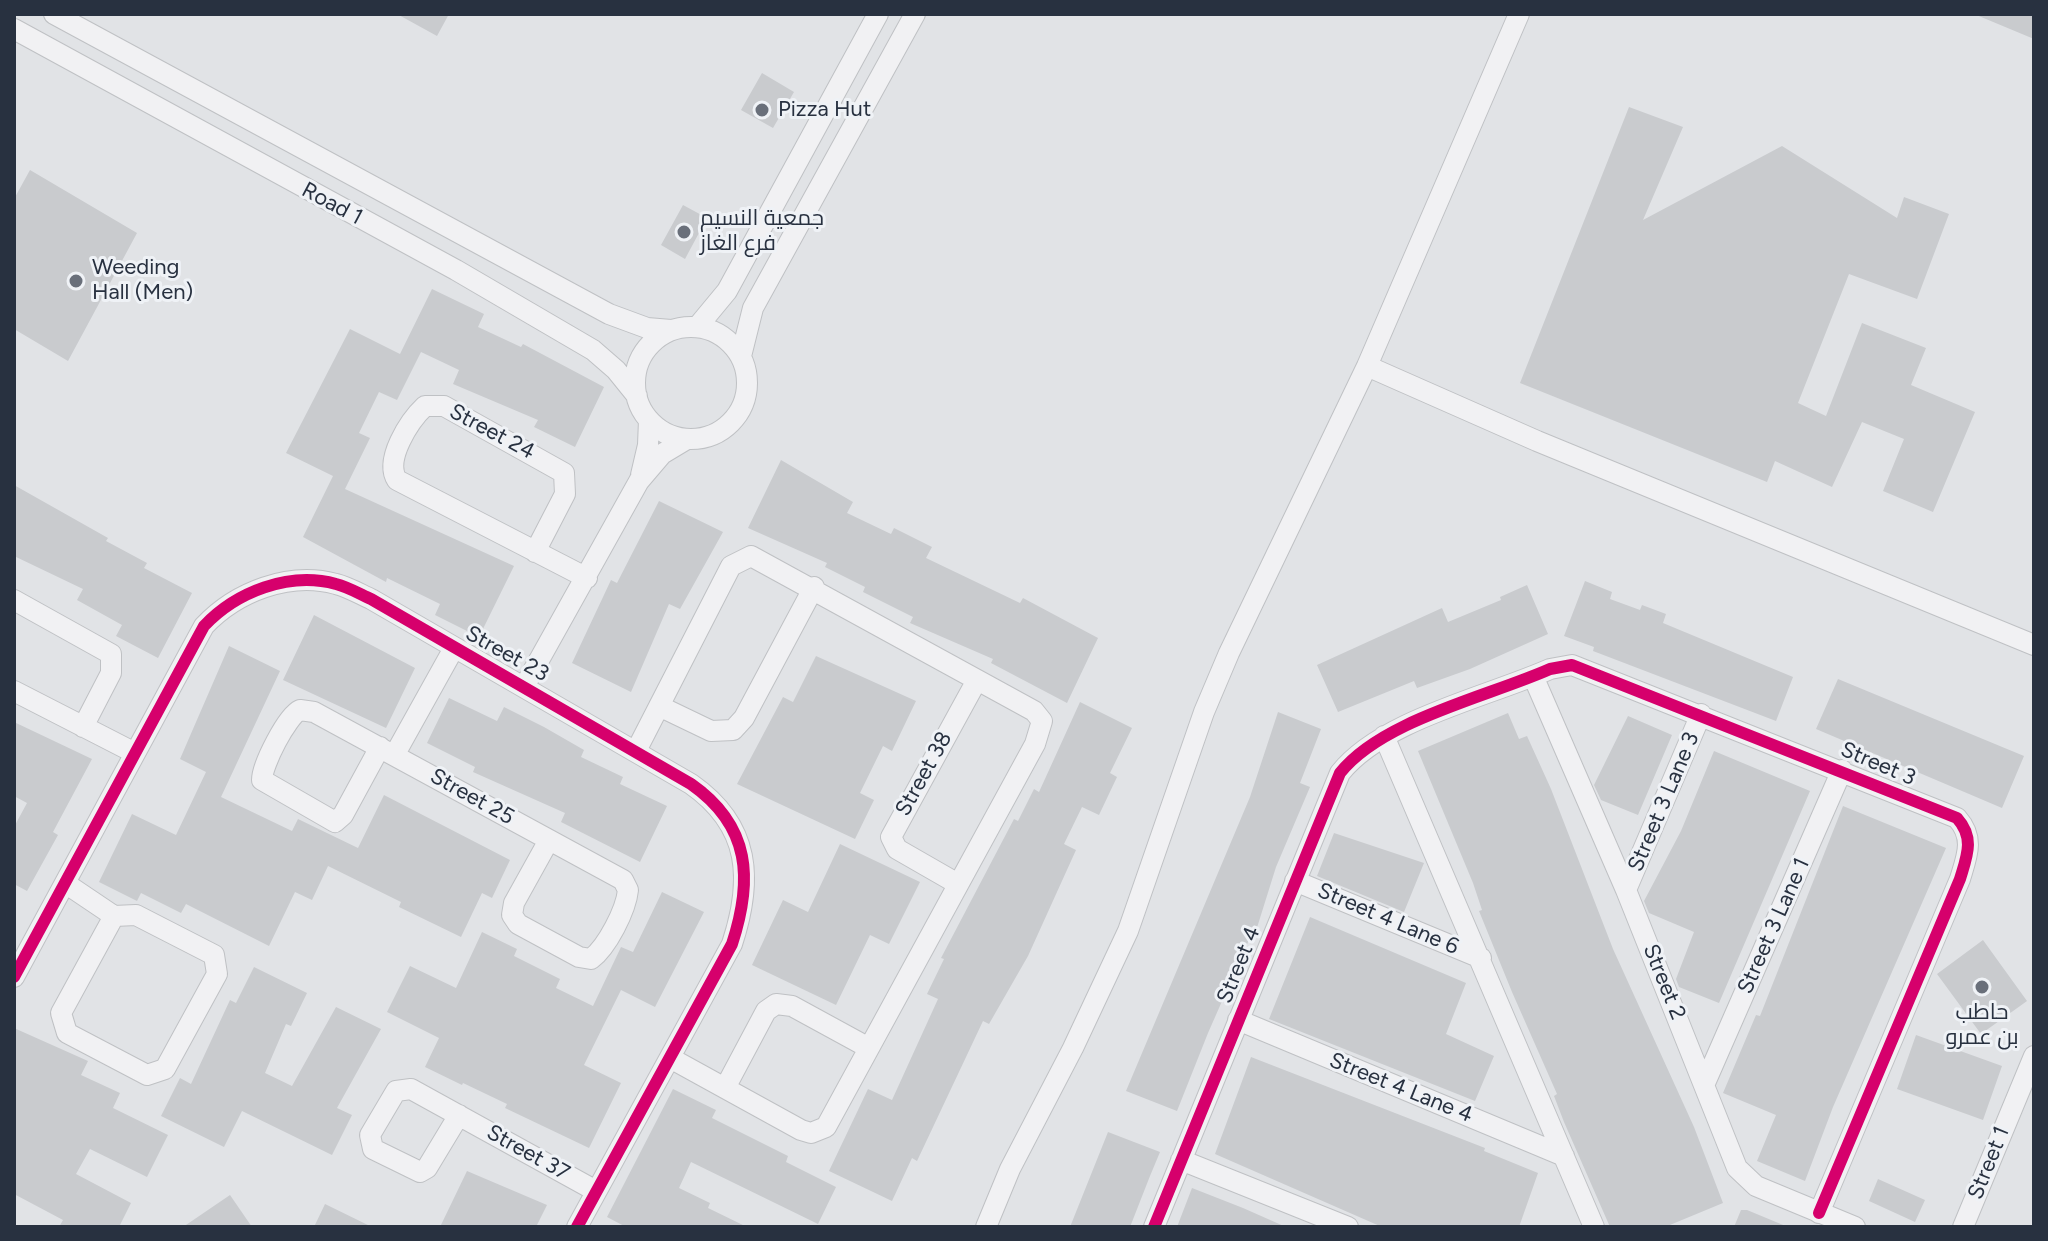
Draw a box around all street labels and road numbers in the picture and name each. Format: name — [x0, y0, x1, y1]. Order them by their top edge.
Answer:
street label: Road 1 — [297, 177, 367, 231]
street label: Street 24 — [445, 399, 539, 465]
street label: Street 23 — [461, 620, 553, 688]
street label: Street 38 — [890, 727, 958, 821]
street label: Street 3 Lane 3 — [1623, 728, 1705, 876]
street label: Street 3 — [1836, 736, 1920, 792]
street label: Street 25 — [425, 763, 519, 831]
street label: Street 3 Lane 1 — [1732, 854, 1816, 998]
street label: Street 4 Lane 6 — [1313, 877, 1463, 961]
street label: Street 4 — [1212, 923, 1266, 1007]
street label: Street 2 — [1637, 940, 1691, 1024]
street label: Street 4 Lane 4 — [1326, 1047, 1476, 1129]
street label: Street 37 — [482, 1119, 574, 1187]
street label: Street 1 — [1963, 1123, 2015, 1203]

